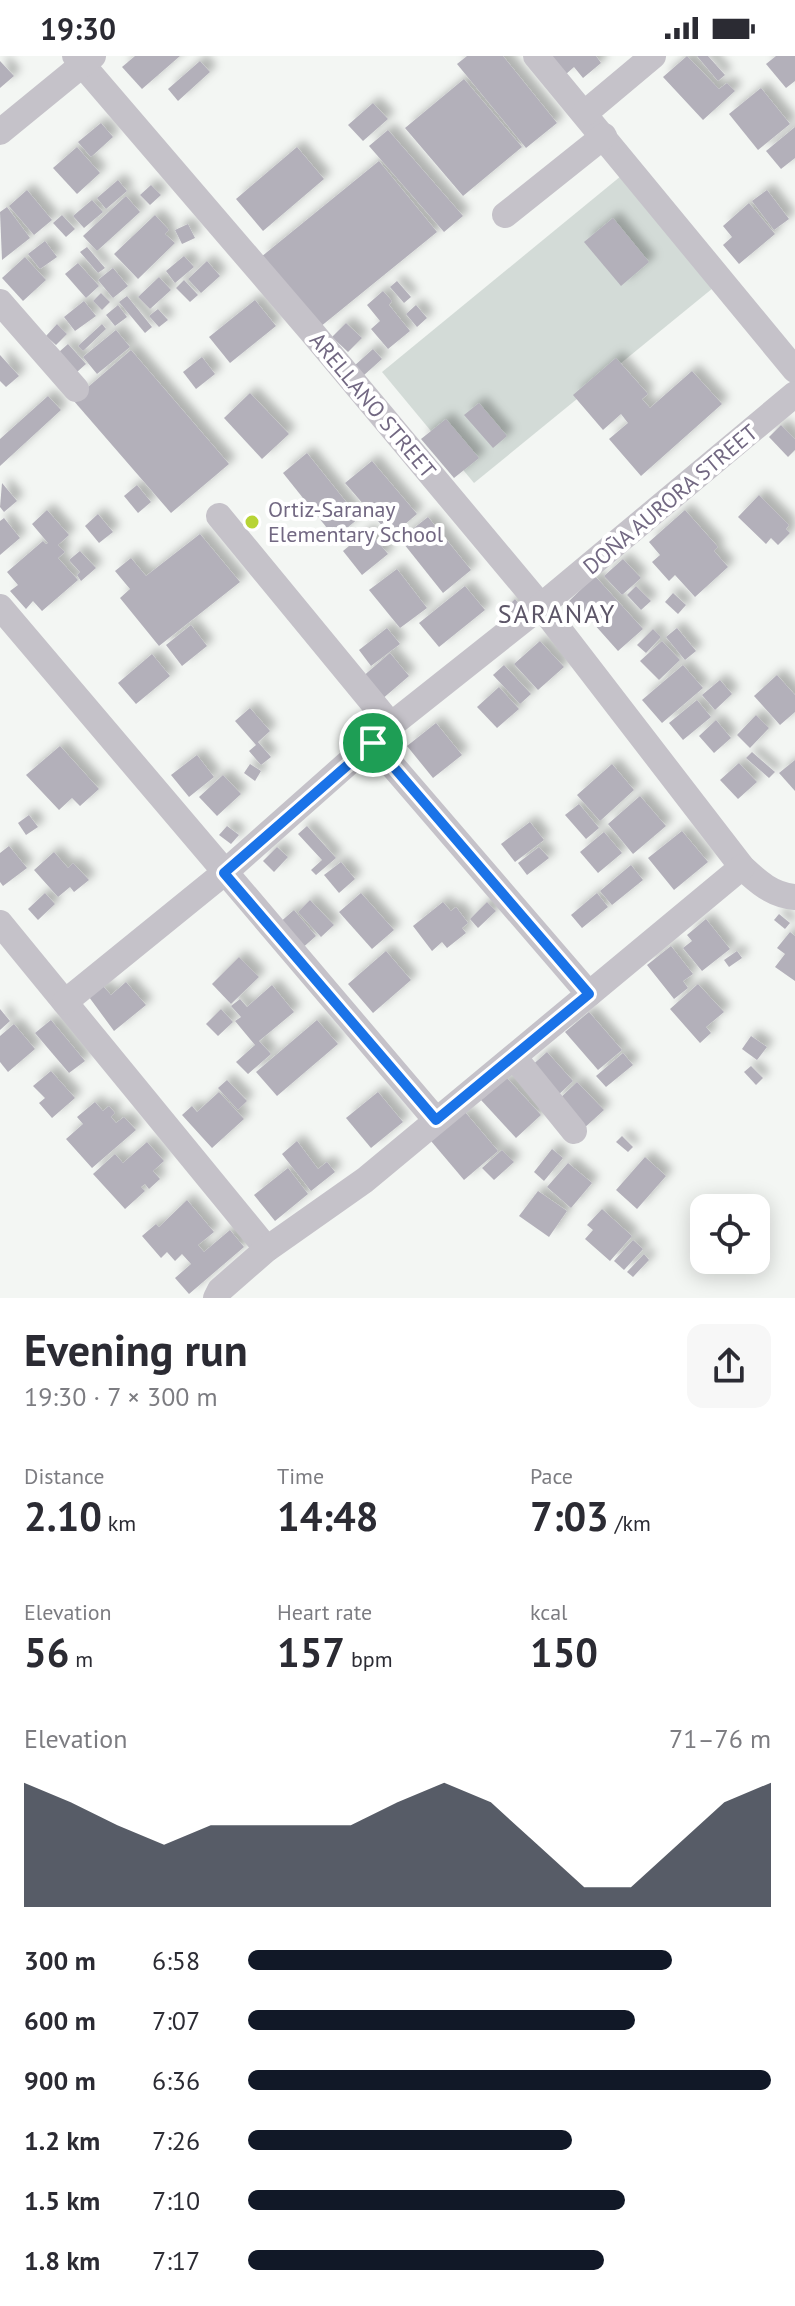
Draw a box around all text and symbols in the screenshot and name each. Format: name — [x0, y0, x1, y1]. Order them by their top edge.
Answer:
text: 19:30 — [40, 9, 116, 48]
street label: ARELLANO STREET — [304, 326, 442, 484]
street label: DOÑA AURORA STREET — [577, 418, 763, 580]
place label: Ortiz-Saranay Elementary School — [268, 495, 444, 548]
marker: Ortiz-Saranay Elementary School — [243, 513, 261, 531]
district label: SARANAY — [498, 597, 616, 630]
pin — [339, 709, 407, 777]
icon: arrive — [351, 721, 395, 765]
map controls — [690, 1194, 770, 1274]
button: locate — [690, 1194, 770, 1274]
text: Evening run — [24, 1321, 248, 1378]
button: share — [687, 1324, 771, 1408]
text: 19:30 · 7 × 300 m — [24, 1380, 218, 1413]
text: Distance — [24, 1462, 105, 1490]
text: Time — [277, 1462, 324, 1490]
text: Pace — [530, 1462, 573, 1490]
text: 2.10 — [24, 1490, 102, 1542]
text: 14:48 — [277, 1490, 378, 1542]
text: 7:03 — [530, 1490, 609, 1542]
text: km — [102, 1509, 136, 1537]
text: /km — [609, 1509, 651, 1537]
text: Elevation — [24, 1598, 112, 1626]
text: Heart rate — [277, 1598, 372, 1626]
text: kcal — [530, 1598, 568, 1626]
text: 56 — [24, 1626, 69, 1678]
text: 157 — [277, 1626, 345, 1678]
text: 150 — [530, 1626, 598, 1678]
text: m — [69, 1645, 93, 1673]
text: bpm — [345, 1645, 393, 1673]
text: Elevation — [24, 1722, 128, 1755]
text: 71–76 m — [669, 1722, 771, 1755]
text: 300 m — [24, 1944, 96, 1977]
text: 6:58 — [152, 1944, 200, 1977]
text: 600 m — [24, 2004, 96, 2037]
text: 7:07 — [152, 2004, 200, 2037]
text: 900 m — [24, 2064, 96, 2097]
text: 6:36 — [152, 2064, 200, 2097]
text: 1.2 km — [24, 2124, 100, 2157]
text: 7:26 — [152, 2124, 200, 2157]
text: 1.5 km — [24, 2184, 100, 2217]
text: 7:10 — [152, 2184, 200, 2217]
text: 1.8 km — [24, 2244, 100, 2277]
text: 7:17 — [152, 2244, 200, 2277]

